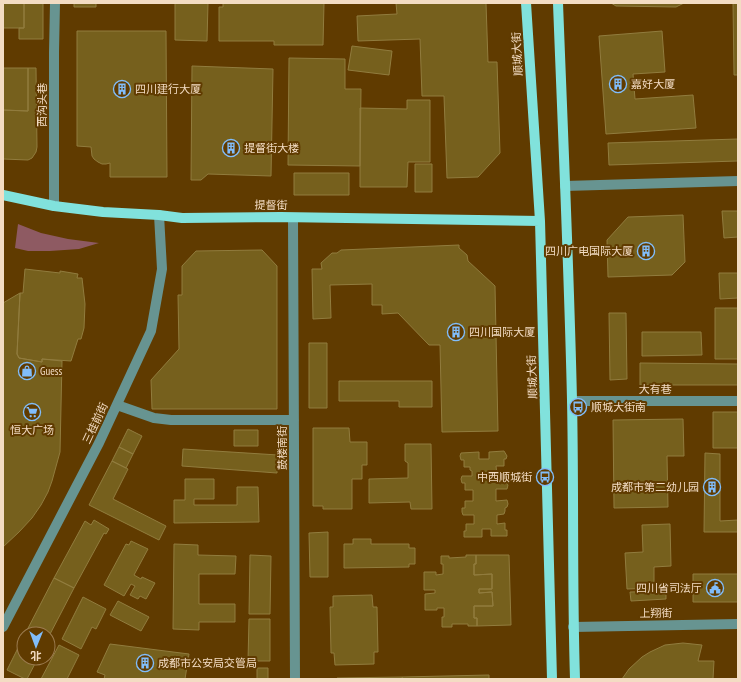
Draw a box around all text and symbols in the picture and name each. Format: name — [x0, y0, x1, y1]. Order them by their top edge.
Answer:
street label: 顺城大街 — [509, 32, 525, 76]
building icon: 嘉好大厦 — [608, 74, 628, 94]
place label: 嘉好大厦 — [631, 77, 675, 91]
building icon: 四川建行大厦 — [112, 79, 132, 99]
place label: 四川建行大厦 — [135, 82, 201, 96]
street label: 西沟头巷 — [35, 83, 49, 127]
building icon: 提督街大楼 — [221, 138, 241, 158]
place label: 提督街大楼 — [244, 141, 299, 155]
street label: 提督街 — [254, 198, 288, 212]
building icon: 四川广电国际大厦 — [636, 241, 656, 261]
place label: 四川广电国际大厦 — [545, 244, 633, 258]
building icon: 四川国际大厦 — [446, 322, 466, 342]
place label: 四川国际大厦 — [469, 325, 535, 339]
street label: 顺城大街 — [524, 355, 540, 399]
shop icon: Guess — [17, 361, 37, 381]
place label: Guess — [40, 364, 62, 378]
street label: 大有巷 — [639, 382, 672, 396]
bus stop icon: 顺城大街南 — [568, 397, 588, 417]
street label: 三桂前街 — [79, 400, 111, 446]
place label: 顺城大街南 — [591, 400, 646, 414]
supermarket icon: 恒大广场 — [22, 402, 42, 422]
place label: 恒大广场 — [10, 423, 54, 437]
street label: 鼓楼南街 — [275, 426, 289, 470]
bus stop icon: 中西顺城街 — [535, 467, 555, 487]
place label: 中西顺城街 — [477, 470, 532, 484]
building icon: 成都市第二幼儿园 — [702, 477, 722, 497]
place label: 成都市第二幼儿园 — [611, 480, 699, 494]
public building icon: 四川省司法厅 — [705, 578, 725, 598]
place label: 四川省司法厅 — [636, 581, 702, 595]
street label: 上翔街 — [639, 606, 673, 620]
north arrow — [16, 626, 56, 666]
text: 北 — [30, 649, 41, 663]
building icon: 成都市公安局交管局 — [135, 653, 155, 673]
place label: 成都市公安局交管局 — [158, 656, 257, 670]

